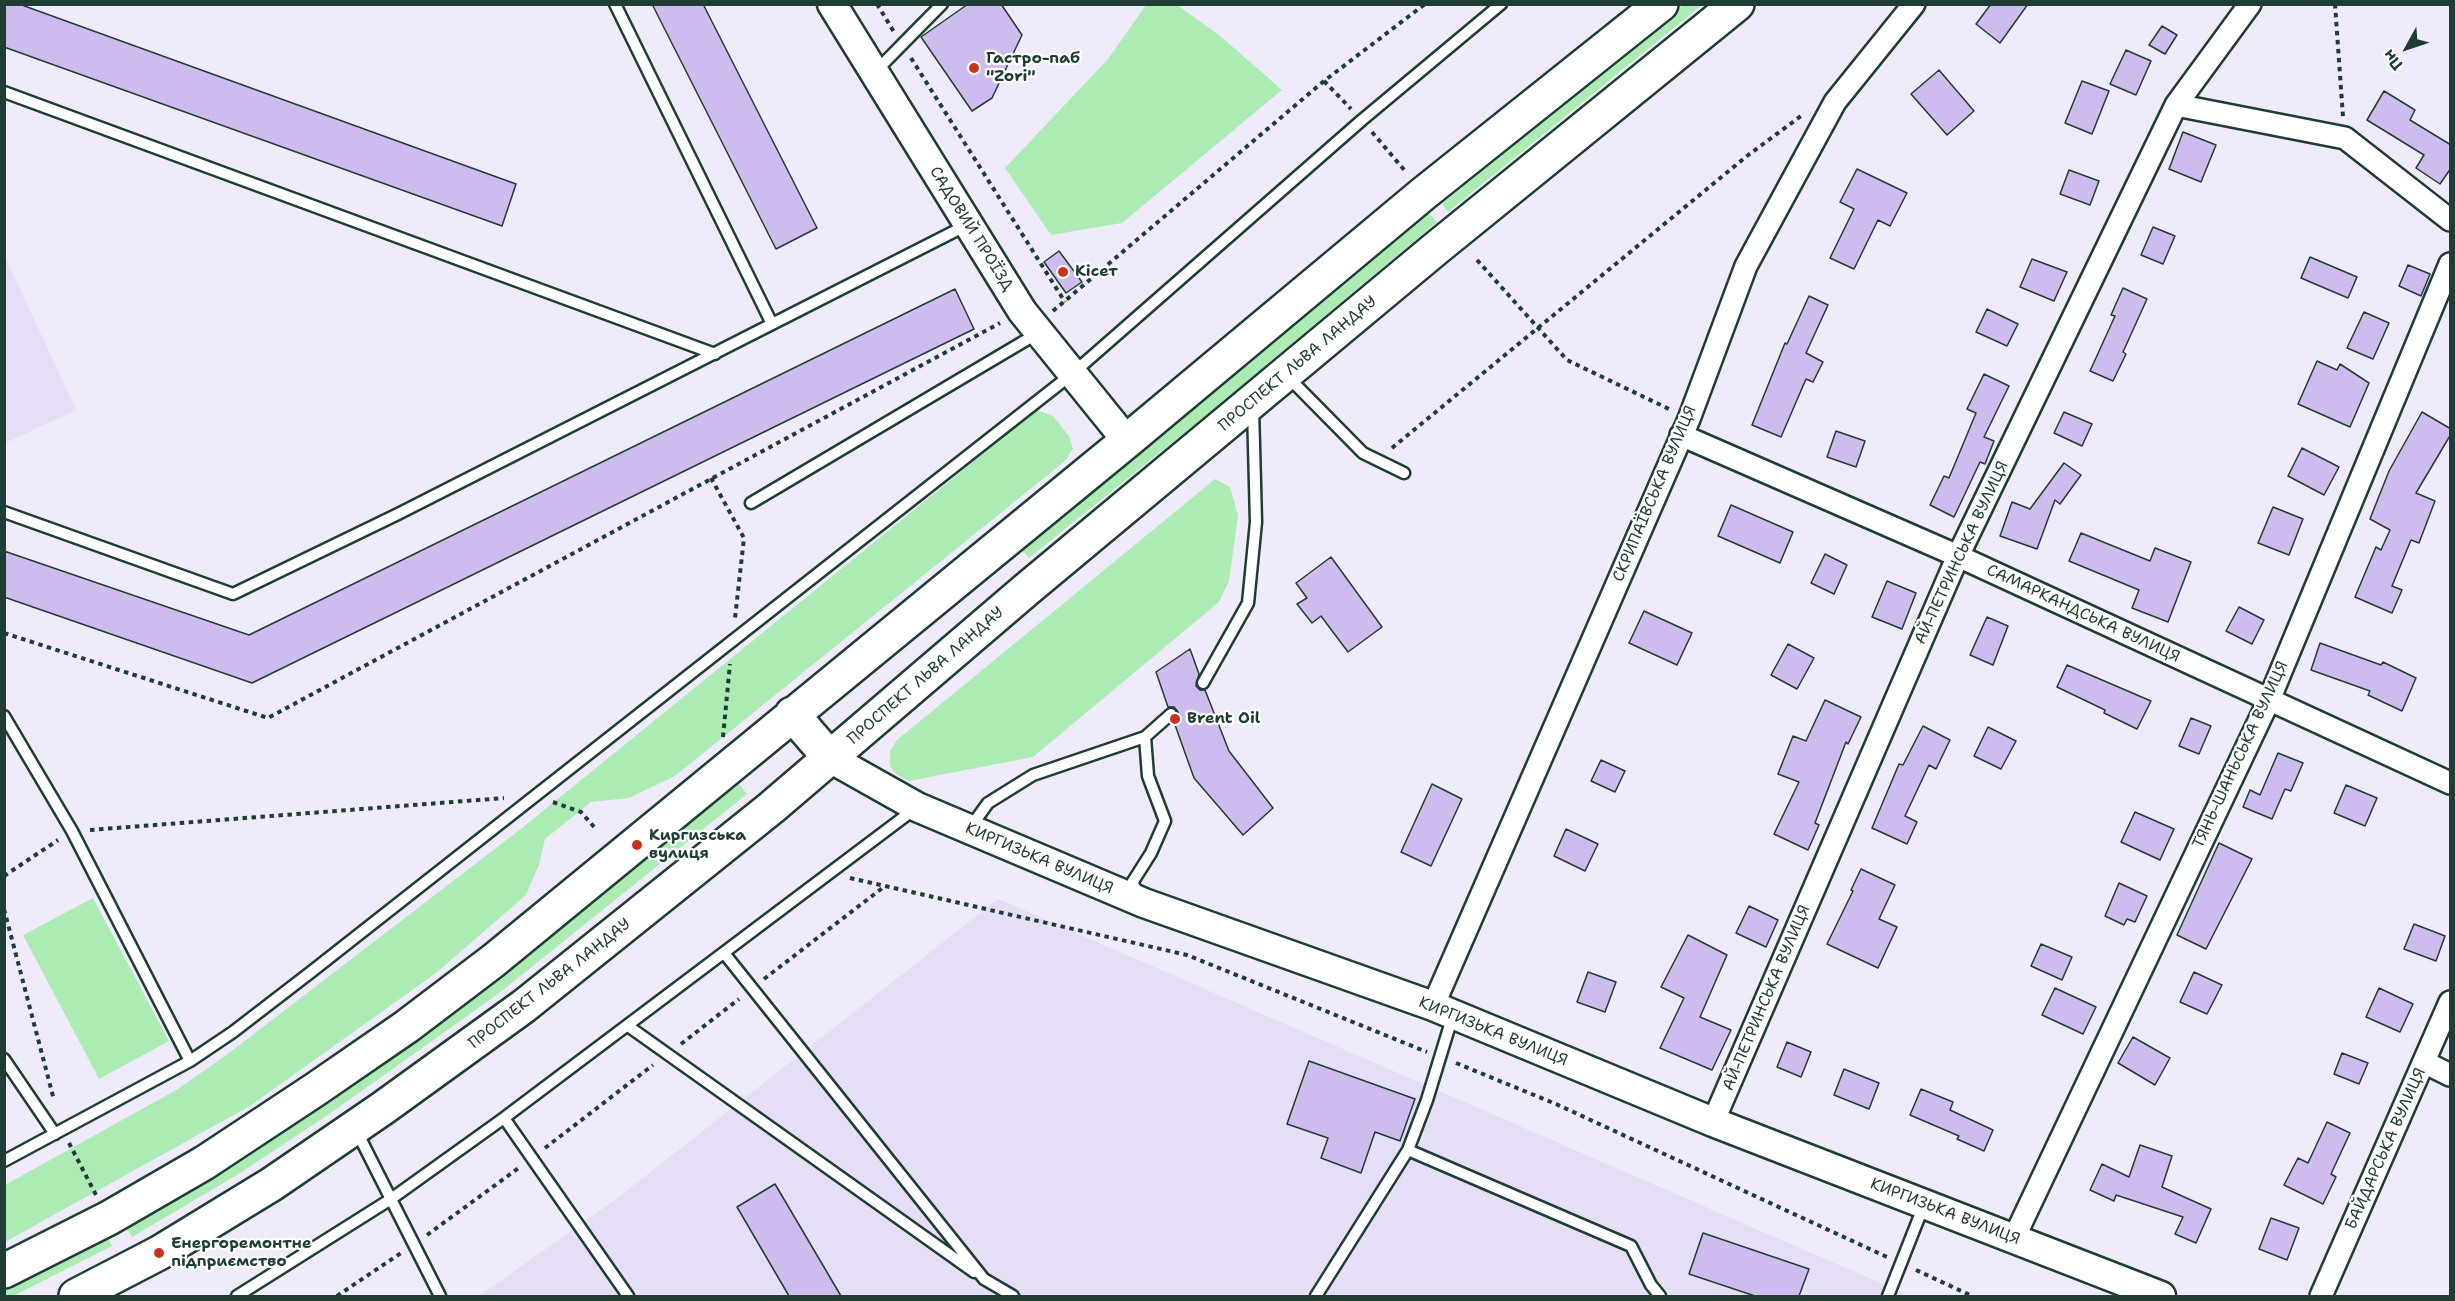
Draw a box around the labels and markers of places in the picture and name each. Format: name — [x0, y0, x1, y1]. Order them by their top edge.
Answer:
place label: Гастро-паб "Zori" — [986, 49, 1080, 87]
marker: Гастро-паб "Zori" — [967, 61, 981, 75]
place label: Кісет — [1075, 262, 1118, 282]
marker: Кісет — [1056, 265, 1070, 279]
place label: Brent Oil — [1187, 709, 1260, 729]
marker: Brent Oil — [1168, 712, 1182, 726]
place label: Киргизська вулиця — [649, 826, 746, 864]
marker: Киргизська вулиця — [630, 838, 644, 852]
place label: Енергоремонтне підприємство — [171, 1234, 312, 1272]
marker: Енергоремонтне підприємство — [152, 1246, 166, 1260]

